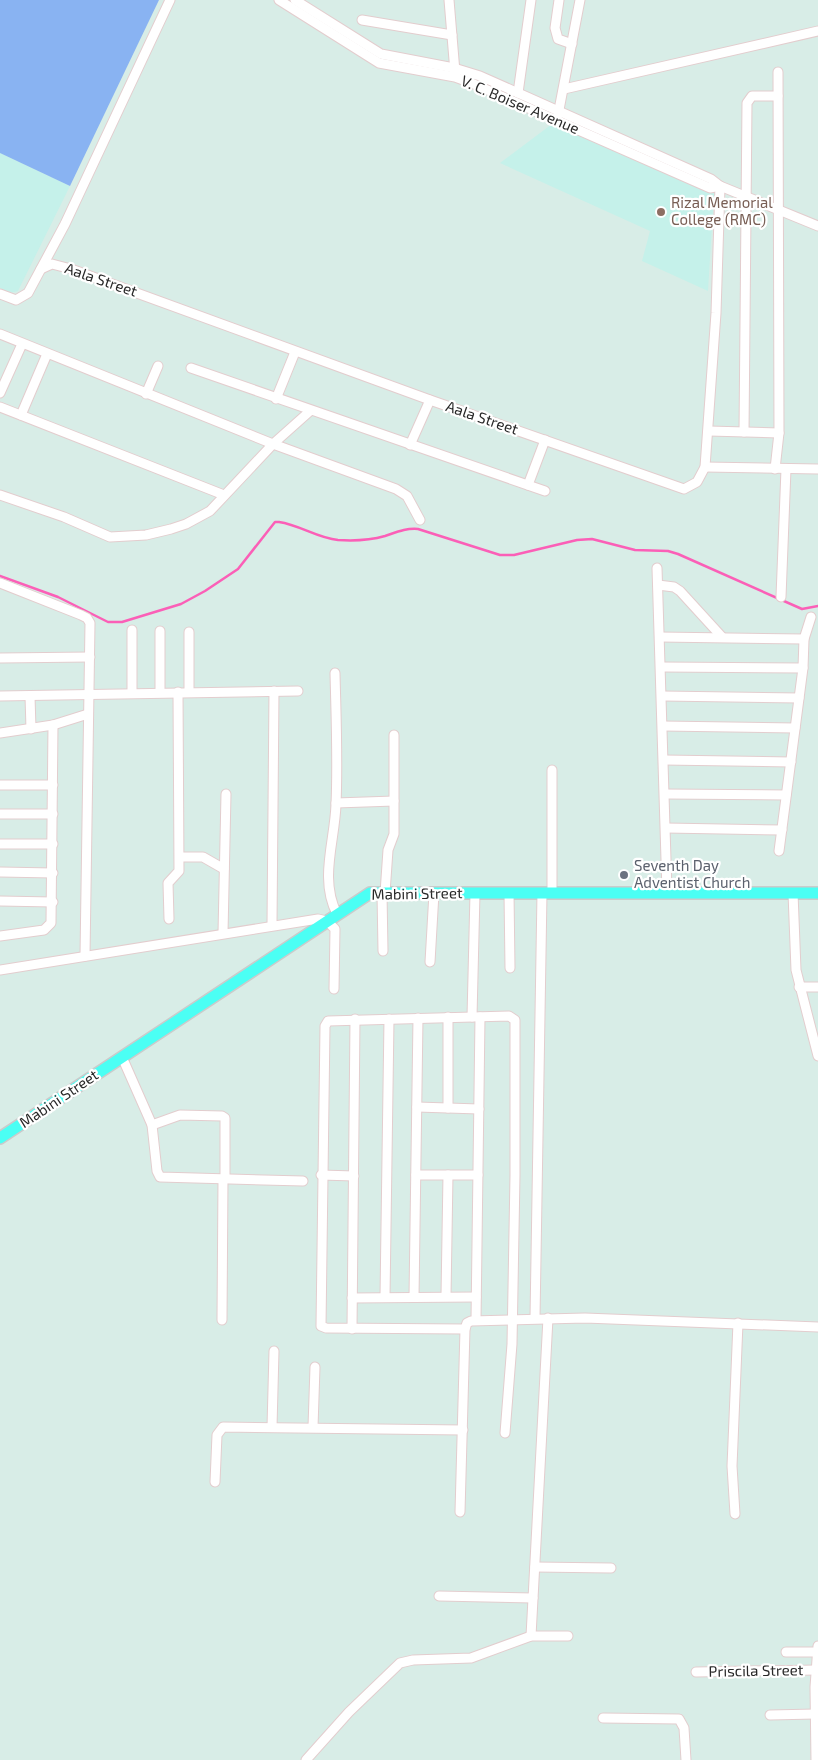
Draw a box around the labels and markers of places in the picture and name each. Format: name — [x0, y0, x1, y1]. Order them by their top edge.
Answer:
place label: Rizal Memorial College (RMC) — [671, 193, 773, 228]
marker: Rizal Memorial College (RMC) — [655, 206, 667, 218]
place label: Seventh Day Adventist Church — [634, 856, 750, 891]
marker: Seventh Day Adventist Church — [618, 869, 630, 881]

